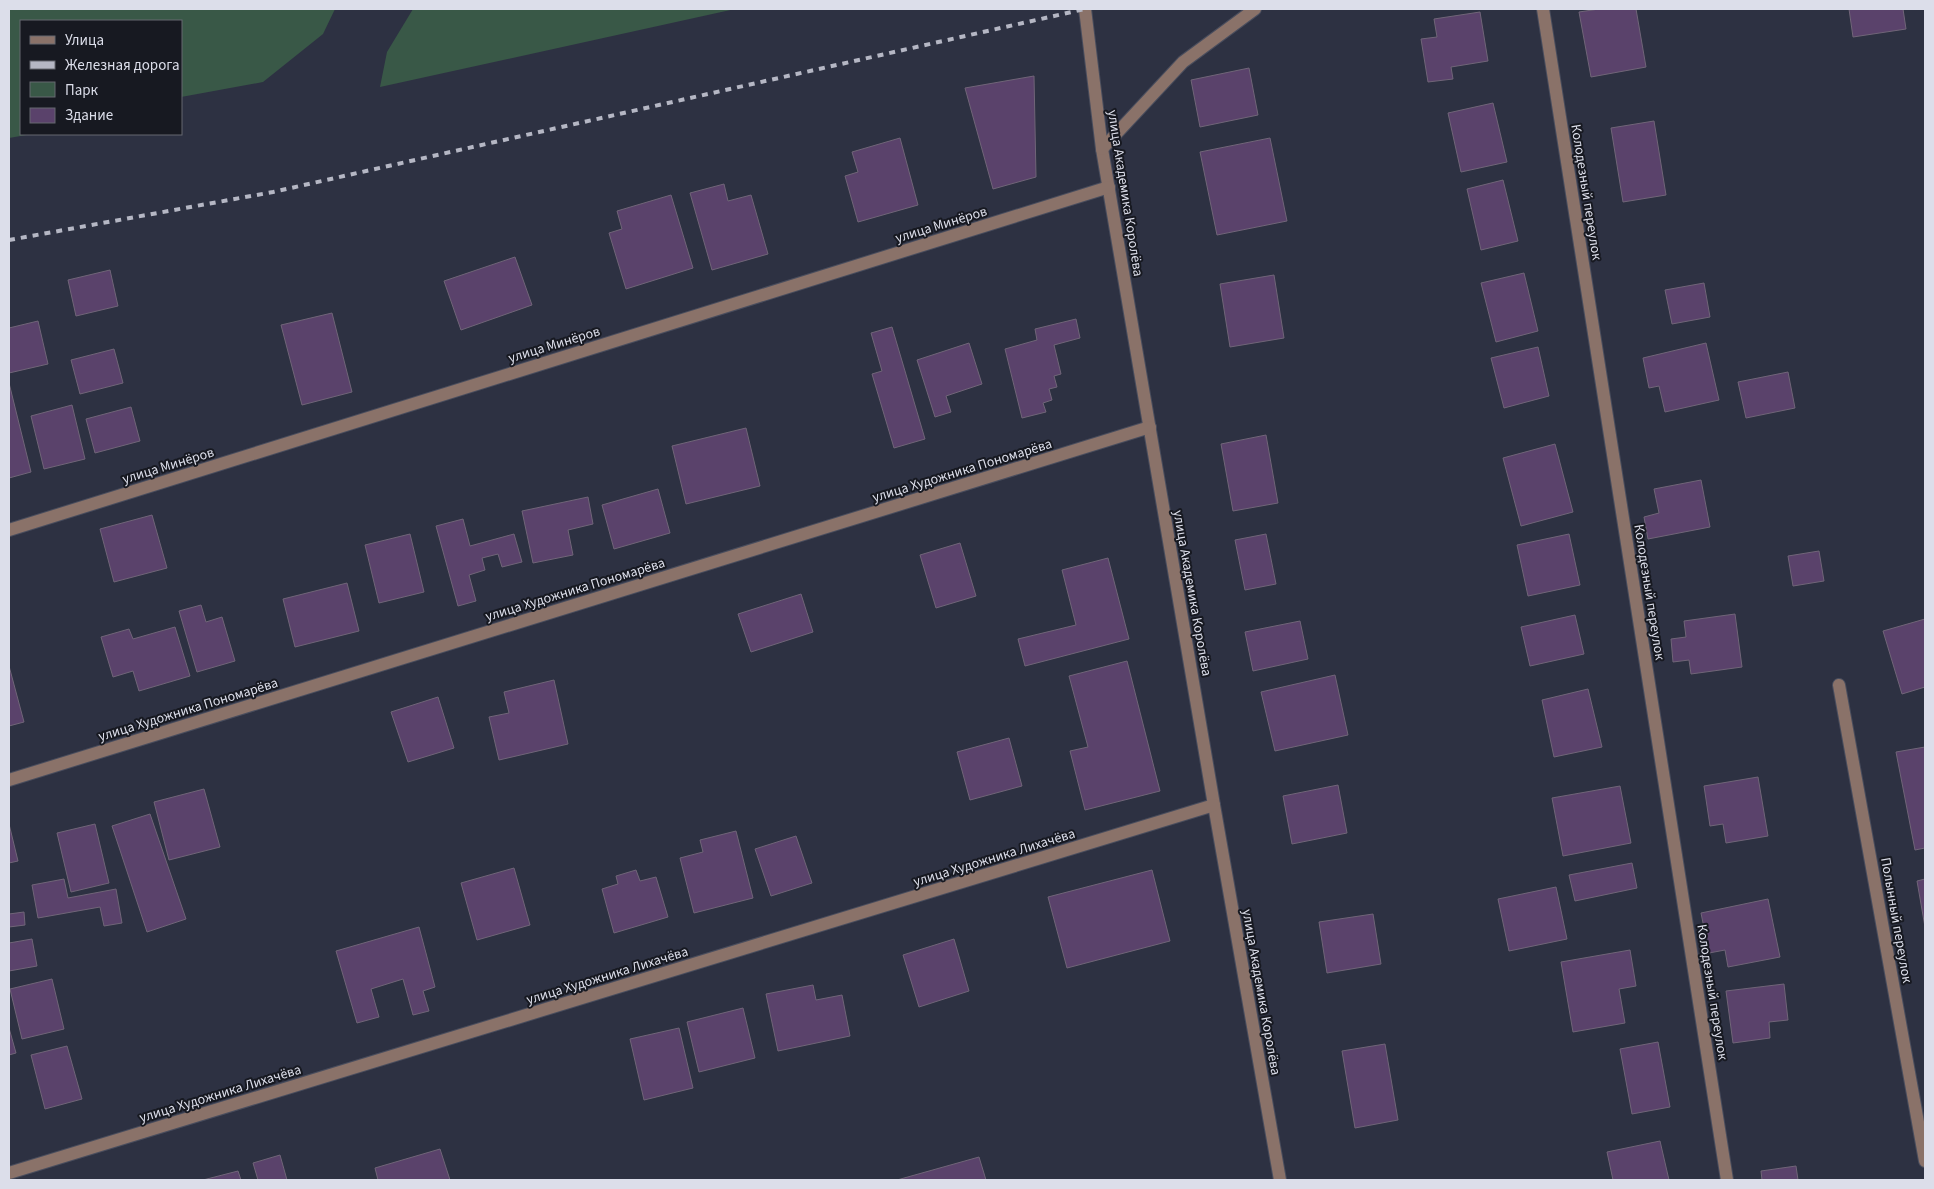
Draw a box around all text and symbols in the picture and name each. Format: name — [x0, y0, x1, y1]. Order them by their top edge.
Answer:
legend — [20, 20, 182, 135]
text: Улица — [65, 30, 104, 51]
text: Железная дорога — [65, 55, 180, 76]
text: Парк — [65, 80, 99, 101]
text: Здание — [65, 105, 113, 126]
street label: улица Академика Королёва — [1102, 108, 1148, 278]
street label: Колодезный переулок — [1565, 123, 1607, 262]
street label: улица Минёров — [893, 202, 990, 248]
street label: улица Минёров — [506, 322, 603, 368]
street label: улица Художника Пономарёва — [870, 434, 1055, 508]
street label: улица Минёров — [120, 443, 217, 489]
street label: улица Академика Королёва — [1168, 509, 1216, 678]
street label: Колодезный переулок — [1628, 523, 1670, 662]
street label: улица Художника Пономарёва — [483, 553, 668, 627]
street label: улица Художника Пономарёва — [96, 673, 281, 747]
street label: улица Художника Лихачёва — [911, 824, 1078, 892]
street label: Полынный переулок — [1875, 856, 1917, 985]
street label: улица Академика Королёва — [1237, 908, 1285, 1077]
street label: Колодезный переулок — [1691, 923, 1733, 1062]
street label: улица Художника Лихачёва — [524, 942, 691, 1010]
street label: улица Художника Лихачёва — [137, 1060, 304, 1128]

